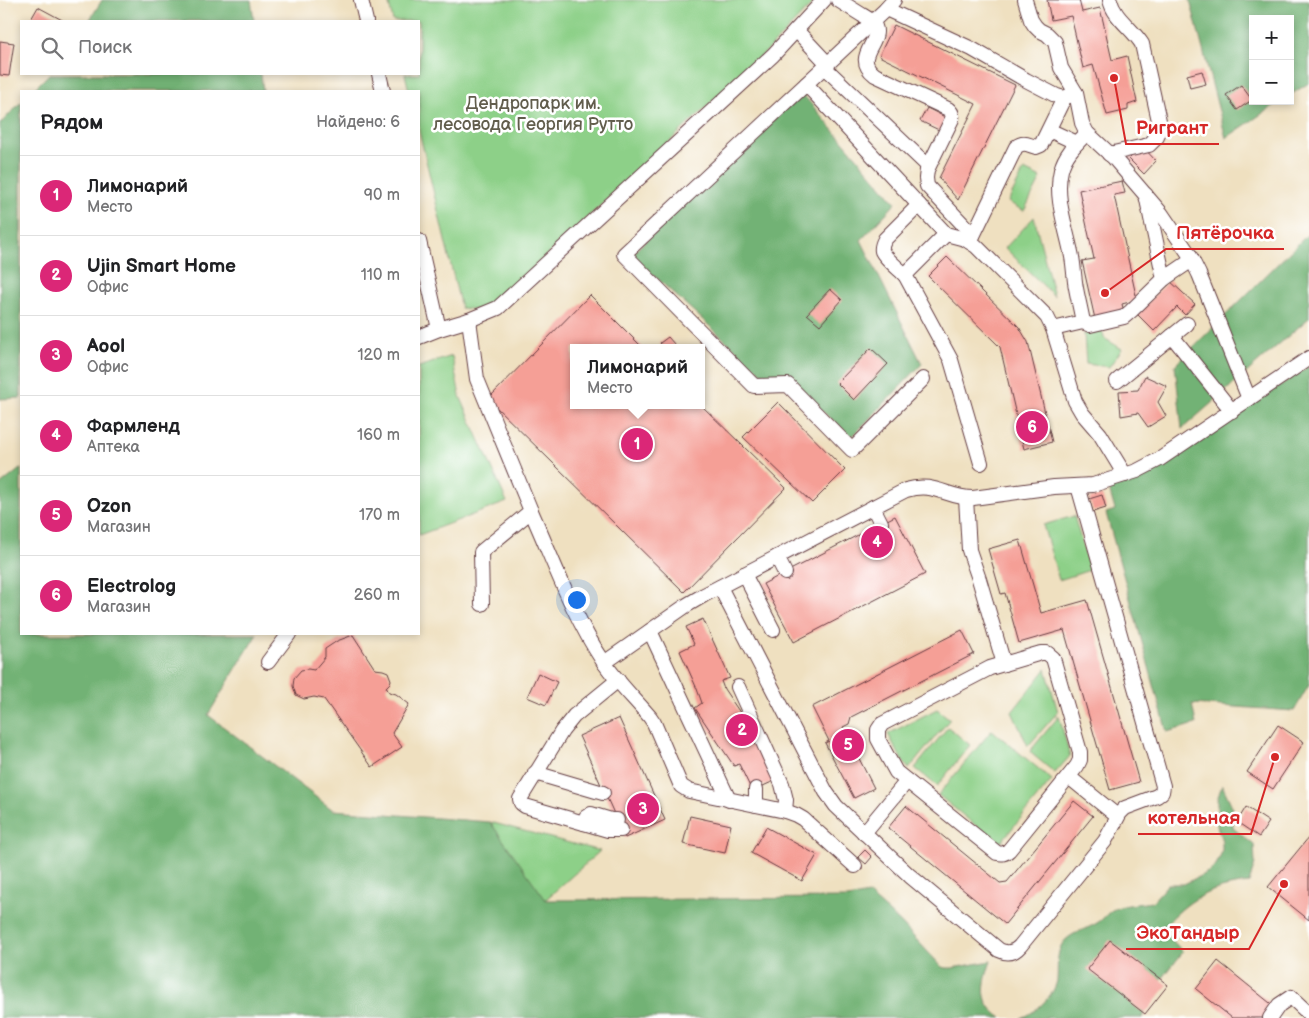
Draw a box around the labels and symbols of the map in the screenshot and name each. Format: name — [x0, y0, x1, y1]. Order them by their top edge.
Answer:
park label: Дендропарк им. лесовода Георгия Рутто — [433, 93, 633, 135]
callout: Ригрант — [1126, 110, 1219, 144]
text: Ригрант — [1136, 117, 1208, 140]
callout: Пятёрочка — [1166, 215, 1284, 249]
text: Пятёрочка — [1176, 222, 1275, 245]
pin: 6 — [1016, 408, 1048, 446]
pin: 1 — [621, 425, 653, 463]
pin: 4 — [861, 523, 893, 561]
your location — [564, 587, 590, 613]
pin: 2 — [726, 711, 758, 749]
pin: 5 — [832, 726, 864, 764]
pin: 3 — [627, 790, 659, 828]
callout: котельная — [1138, 800, 1251, 834]
text: котельная — [1148, 807, 1240, 830]
callout: ЭкоТандыр — [1126, 915, 1249, 949]
text: ЭкоТандыр — [1136, 922, 1240, 945]

